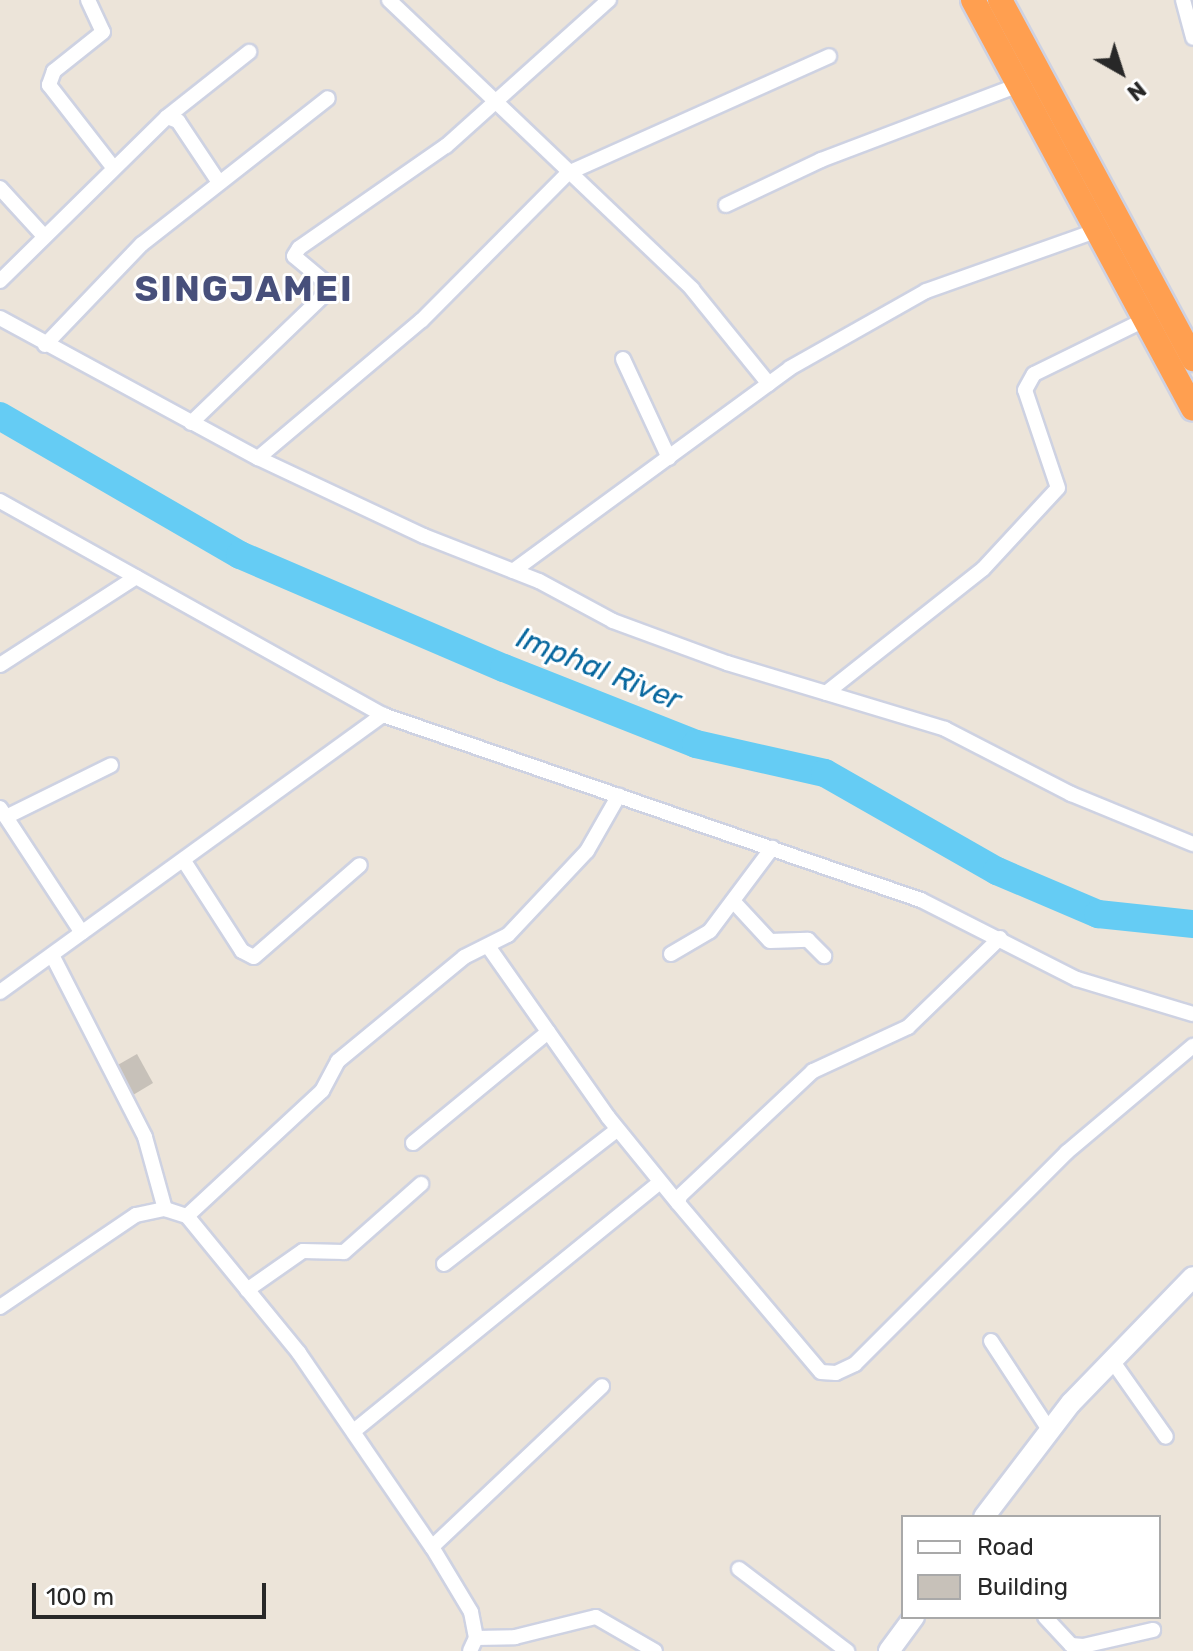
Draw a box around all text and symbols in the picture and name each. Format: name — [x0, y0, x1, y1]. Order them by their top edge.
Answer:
north arrow — [1081, 32, 1161, 112]
text: N — [1122, 76, 1151, 107]
district label: SINGJAMEI — [134, 267, 354, 311]
water label: Imphal River — [511, 620, 687, 718]
legend — [901, 1515, 1161, 1619]
text: Road — [977, 1533, 1034, 1561]
scale bar — [36, 1567, 270, 1617]
text: Building — [977, 1573, 1068, 1601]
text: 100 m — [46, 1583, 114, 1611]

